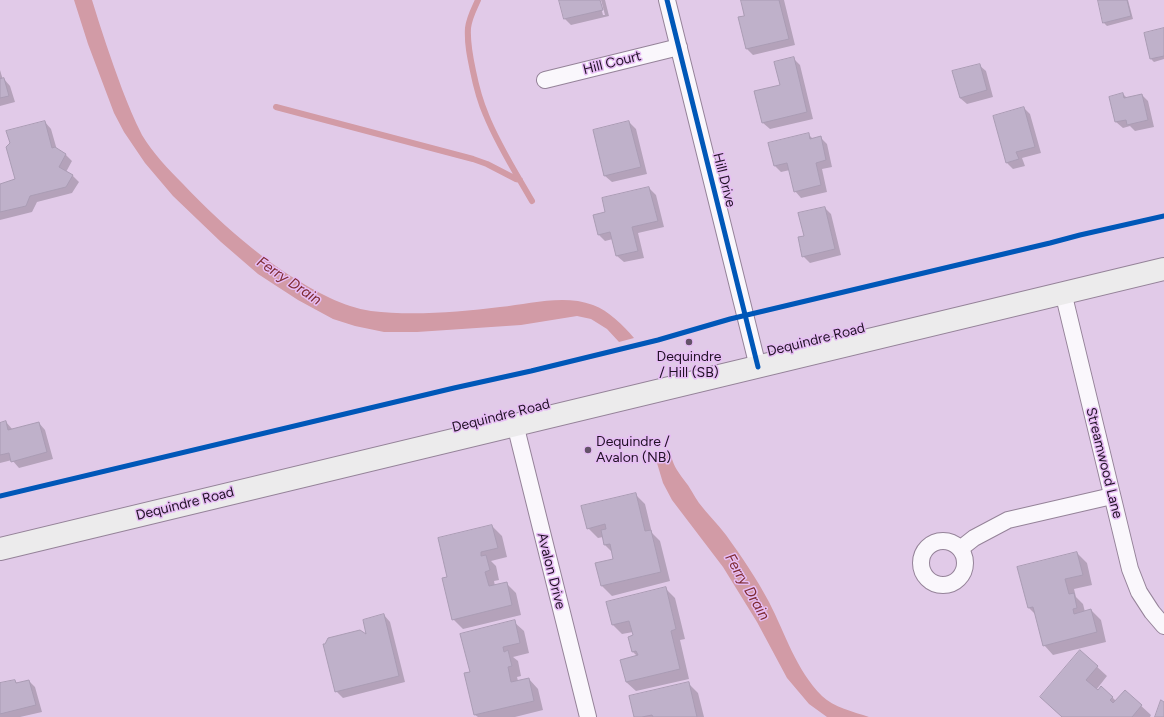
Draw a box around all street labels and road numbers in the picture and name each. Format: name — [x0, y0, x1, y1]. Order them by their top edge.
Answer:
street label: Hill Court — [581, 48, 643, 78]
street label: Hill Drive — [709, 151, 739, 209]
street label: Dequindre Road — [765, 320, 867, 360]
street label: Dequindre Road — [450, 396, 552, 436]
street label: Streamwood Lane — [1082, 406, 1126, 520]
street label: Dequindre Road — [134, 484, 236, 524]
street label: Avalon Drive — [533, 531, 569, 611]

